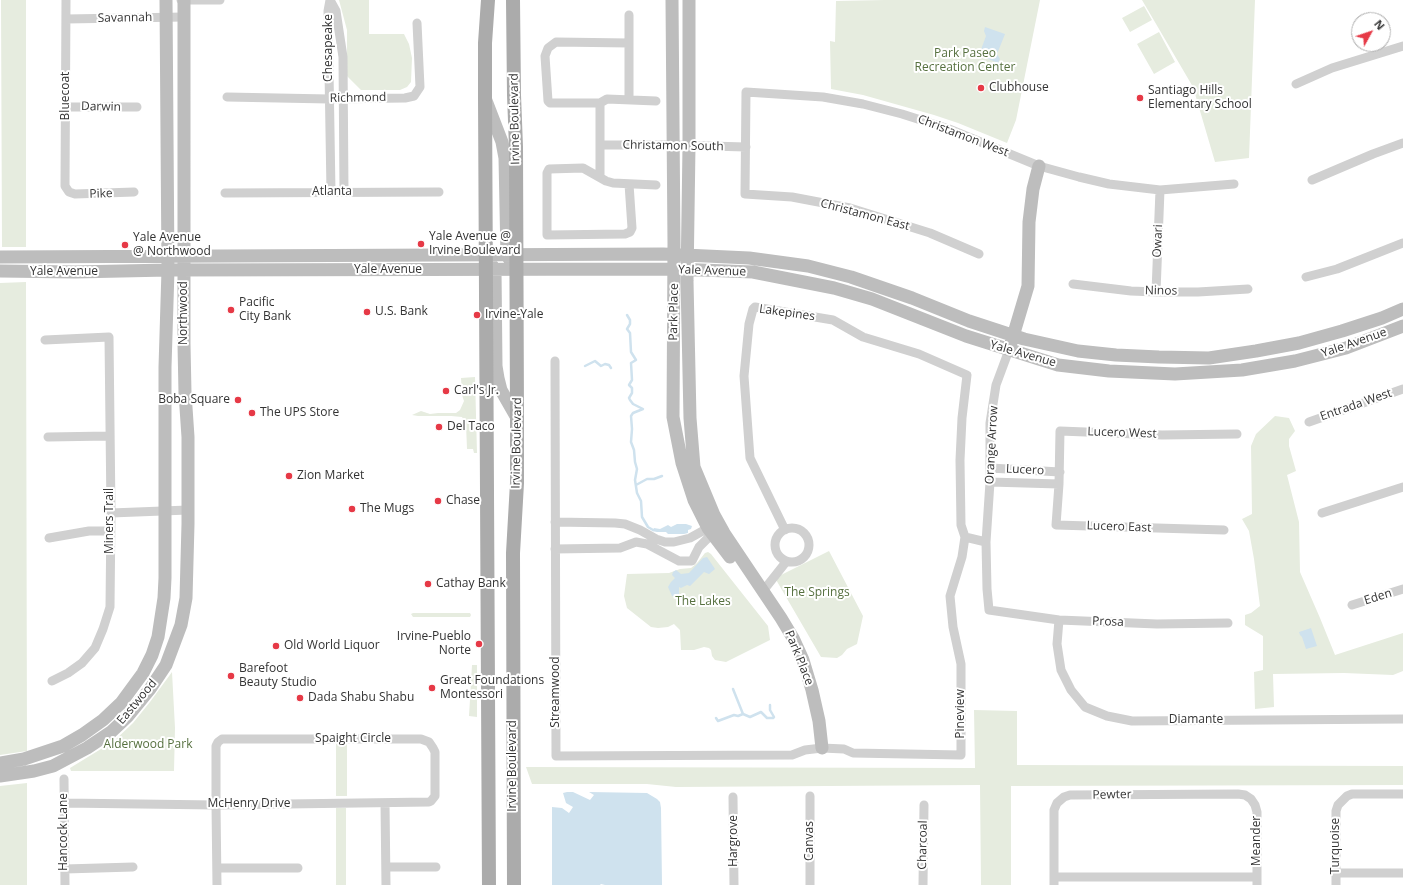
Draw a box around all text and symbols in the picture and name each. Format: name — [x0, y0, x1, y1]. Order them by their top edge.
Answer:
street label: Savannah — [98, 10, 152, 26]
north arrow — [1351, 12, 1391, 52]
street label: Chesapeake — [322, 14, 336, 82]
text: N — [1371, 16, 1388, 33]
park label: Park Paseo Recreation Center — [915, 47, 1015, 75]
street label: Bluecoat — [59, 72, 73, 120]
street label: Irvine Boulevard — [507, 73, 523, 165]
place label: Clubhouse — [989, 81, 1049, 95]
marker: Clubhouse — [976, 83, 986, 93]
place label: Santiago Hills Elementary School — [1148, 84, 1252, 112]
street label: Richmond — [330, 90, 386, 106]
marker: Santiago Hills Elementary School — [1135, 93, 1145, 103]
street label: Darwin — [81, 99, 121, 115]
street label: Christamon West — [916, 112, 1010, 160]
street label: Christamon South — [622, 138, 724, 154]
street label: Atlanta — [312, 185, 352, 199]
street label: Pike — [89, 186, 113, 202]
street label: Christamon East — [819, 196, 911, 234]
street label: Owari — [1150, 224, 1166, 258]
place label: Yale Avenue @ Irvine Boulevard — [429, 230, 520, 258]
place label: Yale Avenue @ Northwood — [133, 231, 211, 259]
marker: Yale Avenue @ Irvine Boulevard — [416, 239, 426, 249]
marker: Yale Avenue @ Northwood — [120, 240, 130, 250]
street label: Yale Avenue — [354, 263, 422, 277]
street label: Yale Avenue — [678, 263, 746, 279]
street label: Yale Avenue — [30, 265, 98, 279]
street label: Northwood — [177, 281, 191, 345]
street label: Park Place — [666, 283, 682, 341]
street label: Ninos — [1145, 284, 1177, 298]
place label: Pacific City Bank — [239, 296, 291, 324]
street label: Lakepines — [758, 302, 816, 324]
marker: Pacific City Bank — [226, 305, 236, 315]
place label: U.S. Bank — [375, 305, 428, 319]
marker: U.S. Bank — [362, 307, 372, 317]
place label: Irvine-Yale — [485, 308, 543, 322]
marker: Irvine-Yale — [472, 310, 482, 320]
street label: Yale Avenue — [1319, 325, 1389, 361]
street label: Yale Avenue — [988, 338, 1058, 370]
place label: Carl's Jr. — [454, 384, 499, 398]
marker: Carl's Jr. — [441, 386, 451, 396]
street label: Entrada West — [1318, 386, 1394, 424]
place label: Boba Square — [158, 393, 230, 407]
marker: Boba Square — [233, 395, 243, 405]
street label: Irvine Boulevard — [509, 397, 525, 489]
street label: Orange Arrow — [983, 405, 1001, 485]
place label: The UPS Store — [260, 406, 339, 420]
marker: The UPS Store — [247, 408, 257, 418]
place label: Del Taco — [447, 420, 495, 434]
marker: Del Taco — [434, 422, 444, 432]
street label: Lucero West — [1087, 425, 1157, 441]
street label: Lucero — [1006, 462, 1044, 478]
place label: Zion Market — [297, 469, 364, 483]
marker: Zion Market — [284, 471, 294, 481]
street label: Miners Trail — [103, 488, 117, 554]
place label: Chase — [446, 494, 480, 508]
marker: Chase — [433, 496, 443, 506]
place label: The Mugs — [360, 502, 414, 516]
marker: The Mugs — [347, 504, 357, 514]
street label: Lucero East — [1086, 519, 1152, 535]
place label: Cathay Bank — [436, 577, 506, 591]
marker: Cathay Bank — [423, 579, 433, 589]
park label: The Springs — [784, 586, 850, 600]
street label: Eden — [1362, 586, 1394, 608]
park label: The Lakes — [675, 595, 731, 609]
street label: Prosa — [1092, 614, 1124, 630]
street label: Park Place — [782, 629, 816, 687]
place label: Irvine-Pueblo Norte — [397, 630, 471, 658]
place label: Old World Liquor — [284, 639, 380, 653]
marker: Irvine-Pueblo Norte — [474, 639, 484, 649]
marker: Old World Liquor — [271, 641, 281, 651]
street label: Streamwood — [549, 656, 563, 728]
place label: Barefoot Beauty Studio — [239, 662, 317, 690]
marker: Barefoot Beauty Studio — [226, 671, 236, 681]
place label: Great Foundations Montessori — [440, 674, 544, 702]
street label: Eastwood — [114, 677, 160, 727]
marker: Great Foundations Montessori — [427, 683, 437, 693]
street label: Pineview — [954, 689, 968, 739]
place label: Dada Shabu Shabu — [308, 691, 414, 705]
marker: Dada Shabu Shabu — [295, 693, 305, 703]
street label: Diamante — [1169, 713, 1223, 727]
street label: Irvine Boulevard — [506, 720, 520, 812]
street label: Spaight Circle — [315, 732, 391, 746]
park label: Alderwood Park — [104, 738, 192, 752]
street label: Pewter — [1092, 787, 1132, 803]
street label: Hancock Lane — [57, 793, 71, 871]
street label: McHenry Drive — [208, 797, 290, 811]
street label: Hargrove — [727, 815, 741, 867]
street label: Meander — [1250, 816, 1264, 866]
street label: Turquoise — [1329, 818, 1343, 874]
street label: Charcoal — [915, 820, 931, 870]
street label: Canvas — [803, 821, 817, 861]

